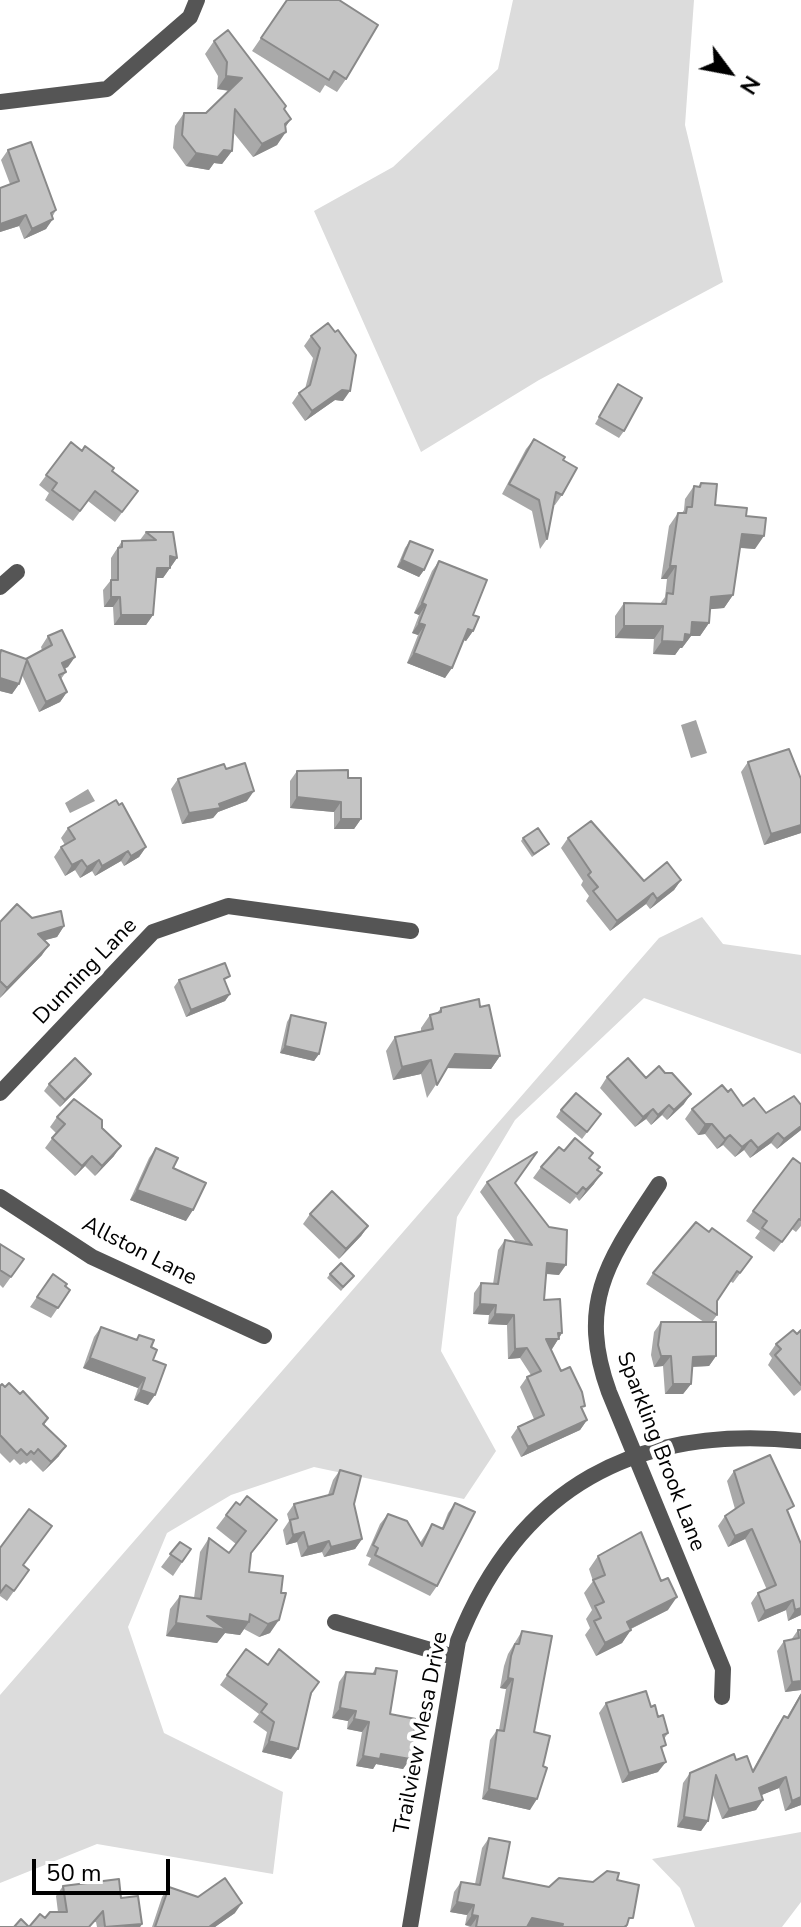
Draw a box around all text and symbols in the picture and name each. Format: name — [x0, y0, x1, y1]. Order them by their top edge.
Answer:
north arrow — [689, 32, 769, 112]
text: N — [732, 70, 766, 100]
street label: Dunning Lane — [29, 913, 143, 1031]
street label: Allston Lane — [77, 1212, 201, 1292]
street label: Sparkling Brook Lane — [610, 1349, 710, 1555]
street label: Trailview Mesa Drive — [389, 1630, 455, 1836]
scale bar — [36, 1843, 174, 1893]
text: 50 m — [46, 1857, 102, 1889]

